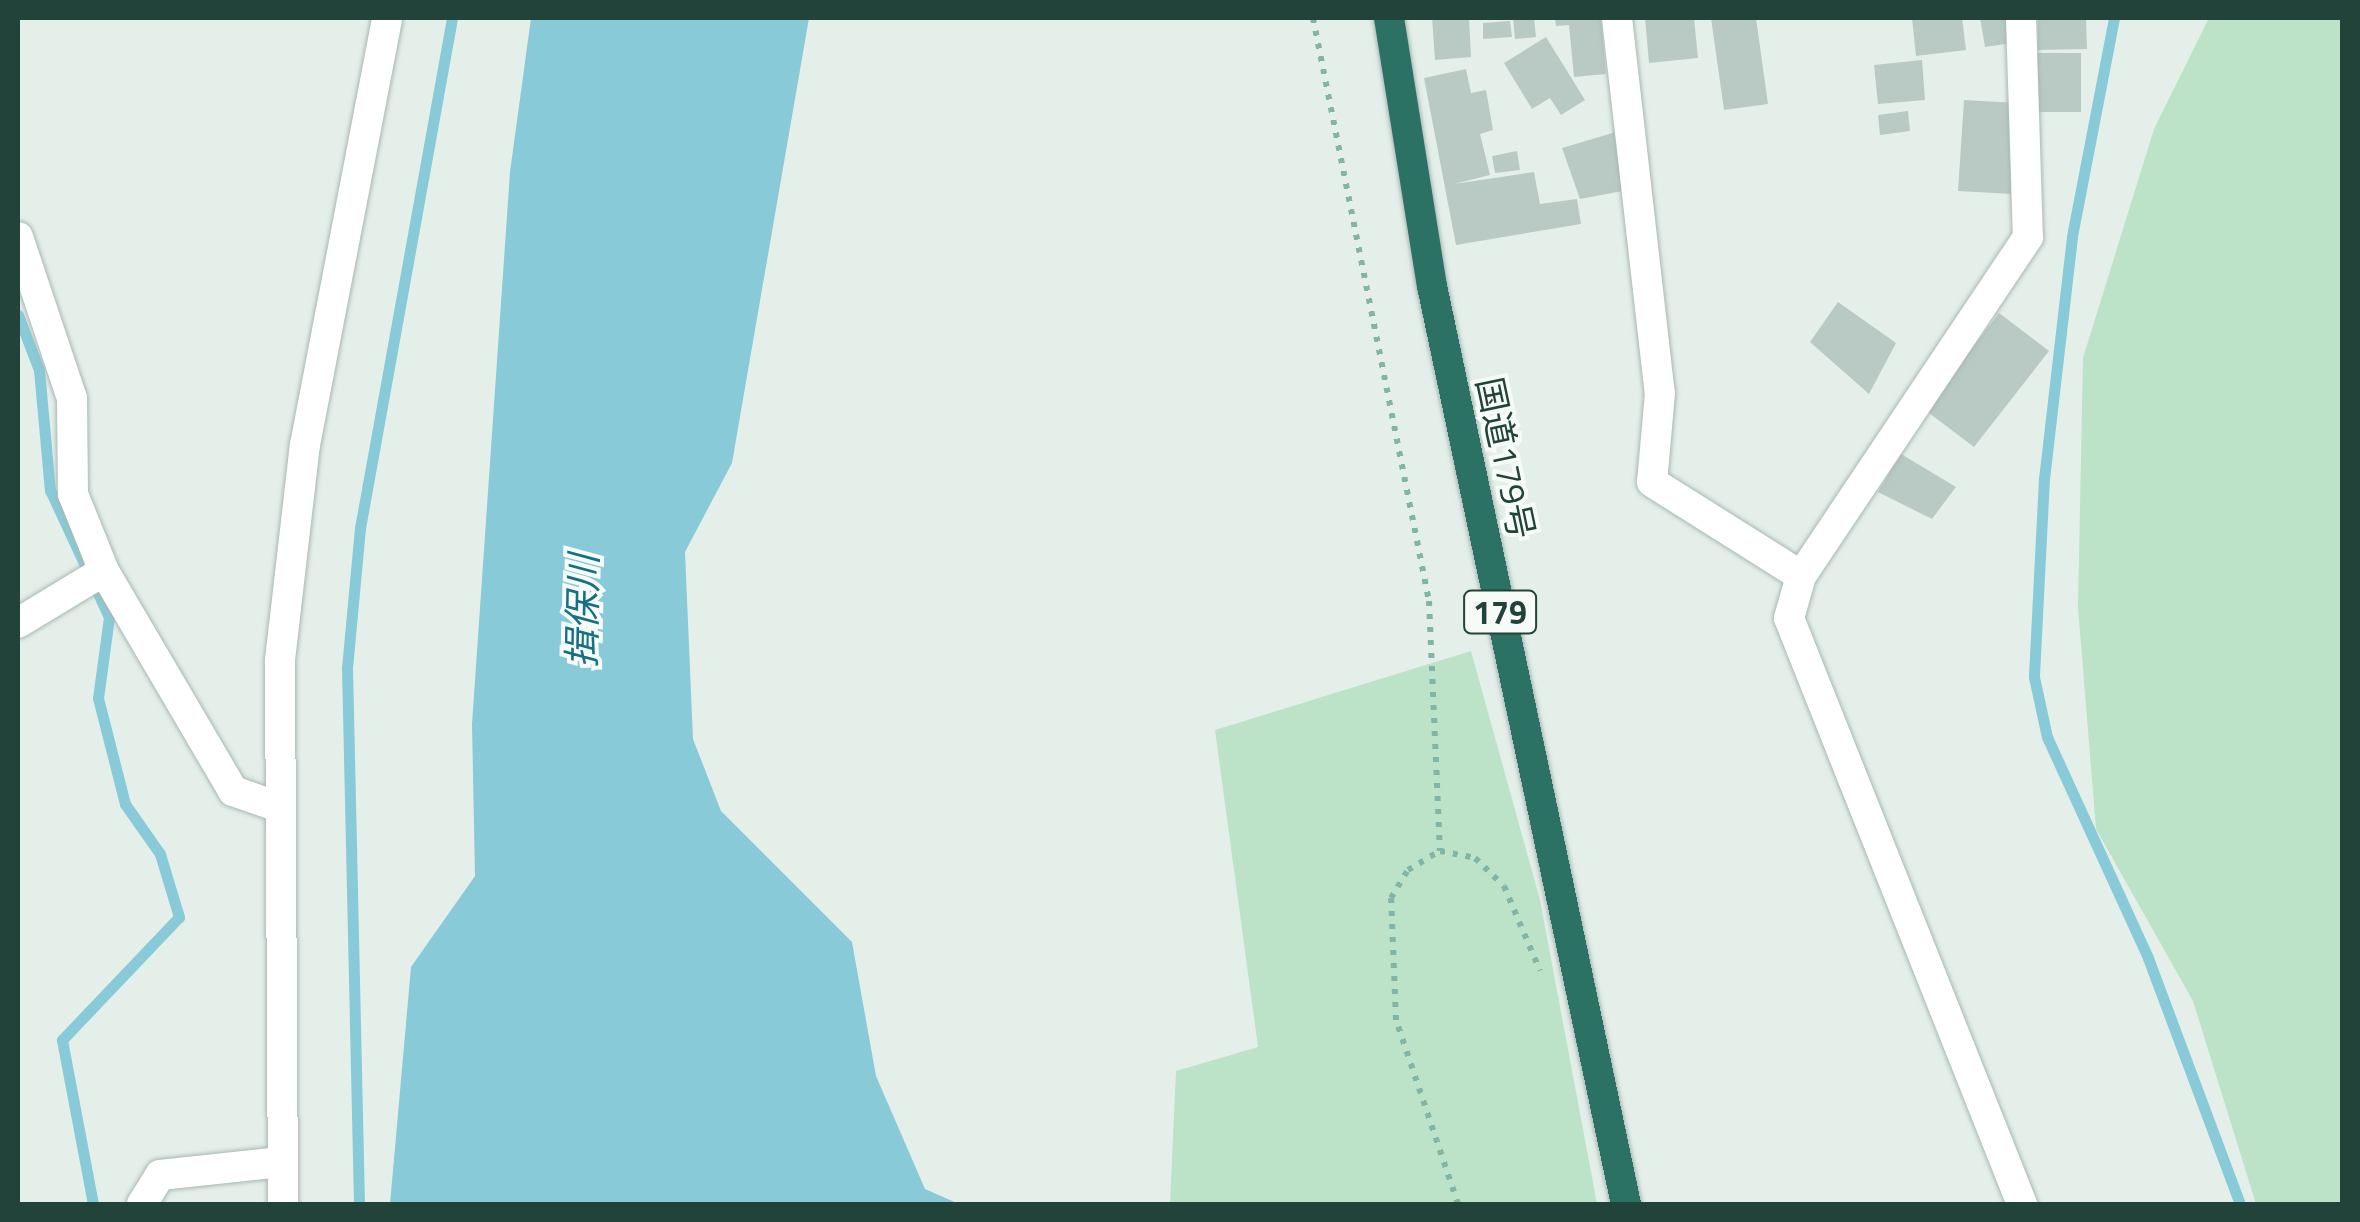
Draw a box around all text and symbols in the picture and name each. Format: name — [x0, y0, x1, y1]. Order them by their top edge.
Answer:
street label: 国道179号 — [1468, 374, 1544, 542]
water label: 揖保川 — [559, 554, 607, 668]
road number: 179 — [1462, 585, 1538, 639]

